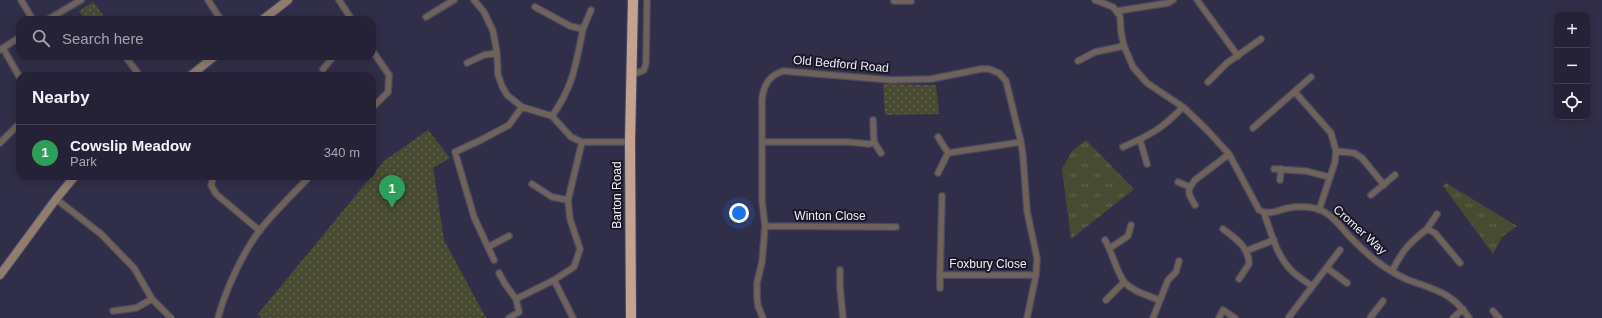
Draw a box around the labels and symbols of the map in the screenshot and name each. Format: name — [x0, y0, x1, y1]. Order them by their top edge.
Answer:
street label: Old Bedford Road — [793, 53, 889, 75]
street label: Barton Road — [610, 161, 624, 229]
pin: 1 — [379, 175, 405, 208]
street label: Cromer Way — [1330, 202, 1390, 258]
your location — [729, 203, 749, 223]
street label: Winton Close — [794, 209, 866, 223]
street label: Foxbury Close — [949, 257, 1027, 271]

